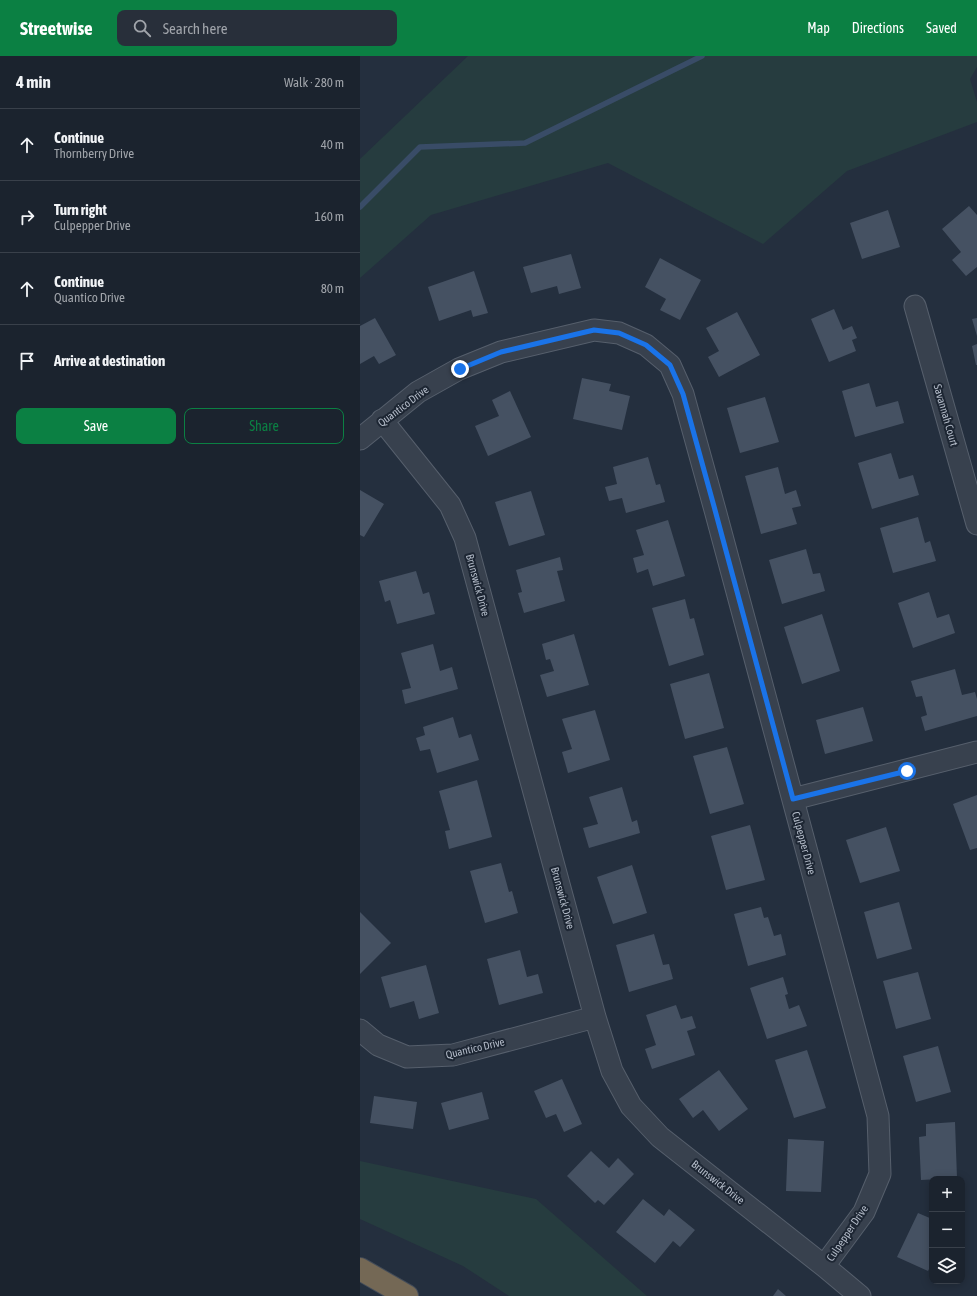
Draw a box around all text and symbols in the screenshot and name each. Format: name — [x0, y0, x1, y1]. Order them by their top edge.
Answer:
search box — [117, 10, 397, 46]
text: Streetwise — [20, 17, 93, 39]
icon: search — [131, 17, 153, 39]
text: Search here — [163, 20, 227, 37]
text: Map — [807, 20, 830, 36]
text: Directions — [852, 20, 904, 36]
text: Saved — [926, 20, 957, 36]
text: 4 min — [16, 72, 51, 92]
text: Walk · 280 m — [284, 75, 344, 90]
text: Continue — [54, 129, 104, 146]
icon: ahead — [16, 134, 38, 156]
text: 40 m — [321, 137, 344, 152]
text: Thornberry Drive — [54, 146, 134, 161]
text: Turn right — [54, 201, 107, 218]
icon: right — [16, 206, 38, 228]
text: 160 m — [315, 209, 344, 224]
text: Culpepper Drive — [54, 218, 131, 233]
text: Continue — [54, 273, 104, 290]
icon: ahead — [16, 278, 38, 300]
text: 80 m — [321, 281, 344, 296]
text: Quantico Drive — [54, 290, 125, 305]
icon: arrive — [16, 350, 38, 372]
text: Arrive at destination — [54, 352, 165, 369]
route end — [451, 360, 469, 378]
street label: Quantico Drive — [375, 383, 431, 429]
street label: Savannah Court — [931, 383, 961, 447]
button: Save — [16, 408, 176, 444]
button: Share — [184, 408, 344, 444]
street label: Brunswick Drive — [464, 553, 492, 617]
route start — [898, 762, 916, 780]
street label: Culpepper Drive — [790, 810, 818, 876]
street label: Brunswick Drive — [549, 866, 577, 930]
street label: Quantico Drive — [444, 1035, 506, 1061]
street label: Brunswick Drive — [689, 1158, 747, 1206]
map controls — [929, 1176, 965, 1284]
button: + — [929, 1176, 965, 1212]
street label: Culpepper Drive — [824, 1203, 870, 1263]
button: − — [929, 1212, 965, 1248]
button: layers — [929, 1248, 965, 1284]

